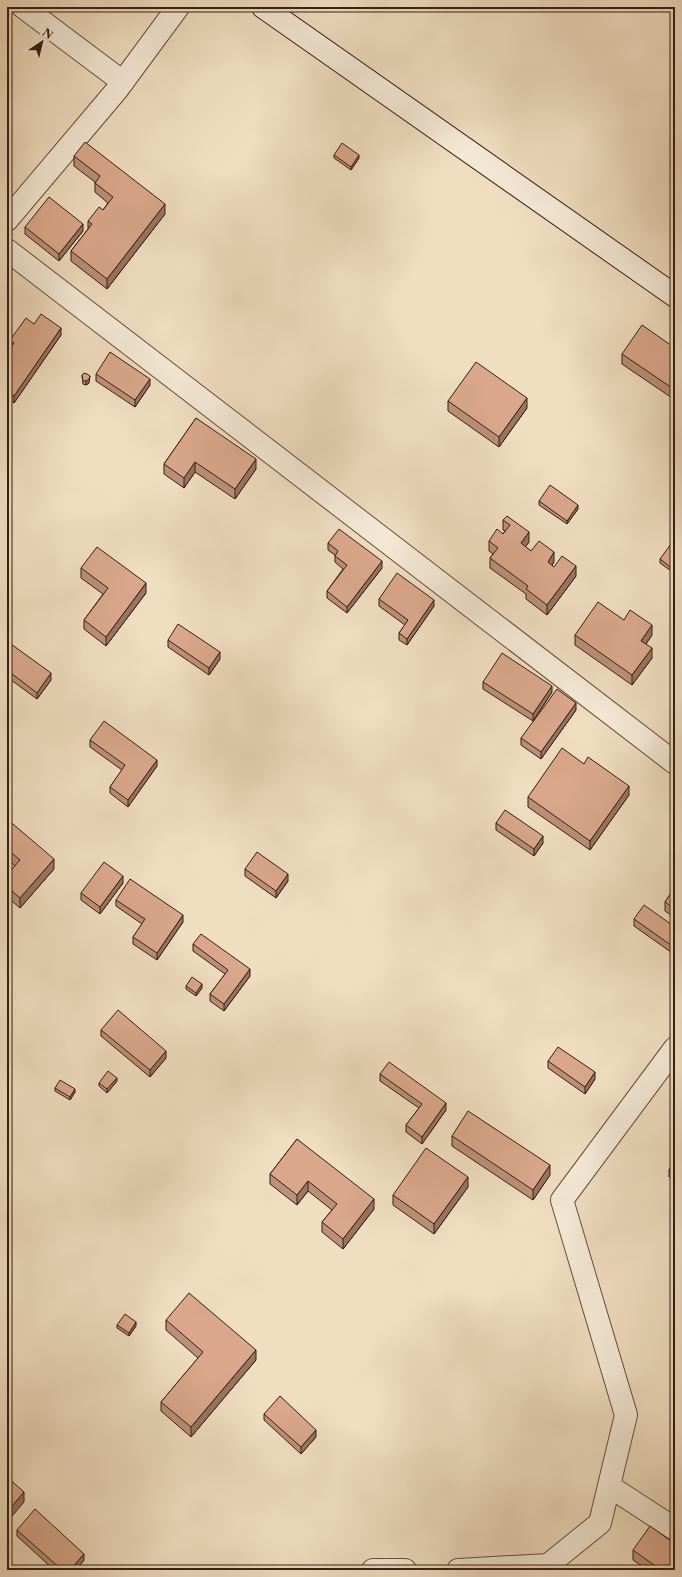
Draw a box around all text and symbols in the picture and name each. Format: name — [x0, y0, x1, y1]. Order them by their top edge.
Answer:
north arrow — [22, 22, 62, 62]
text: N — [40, 25, 56, 43]

